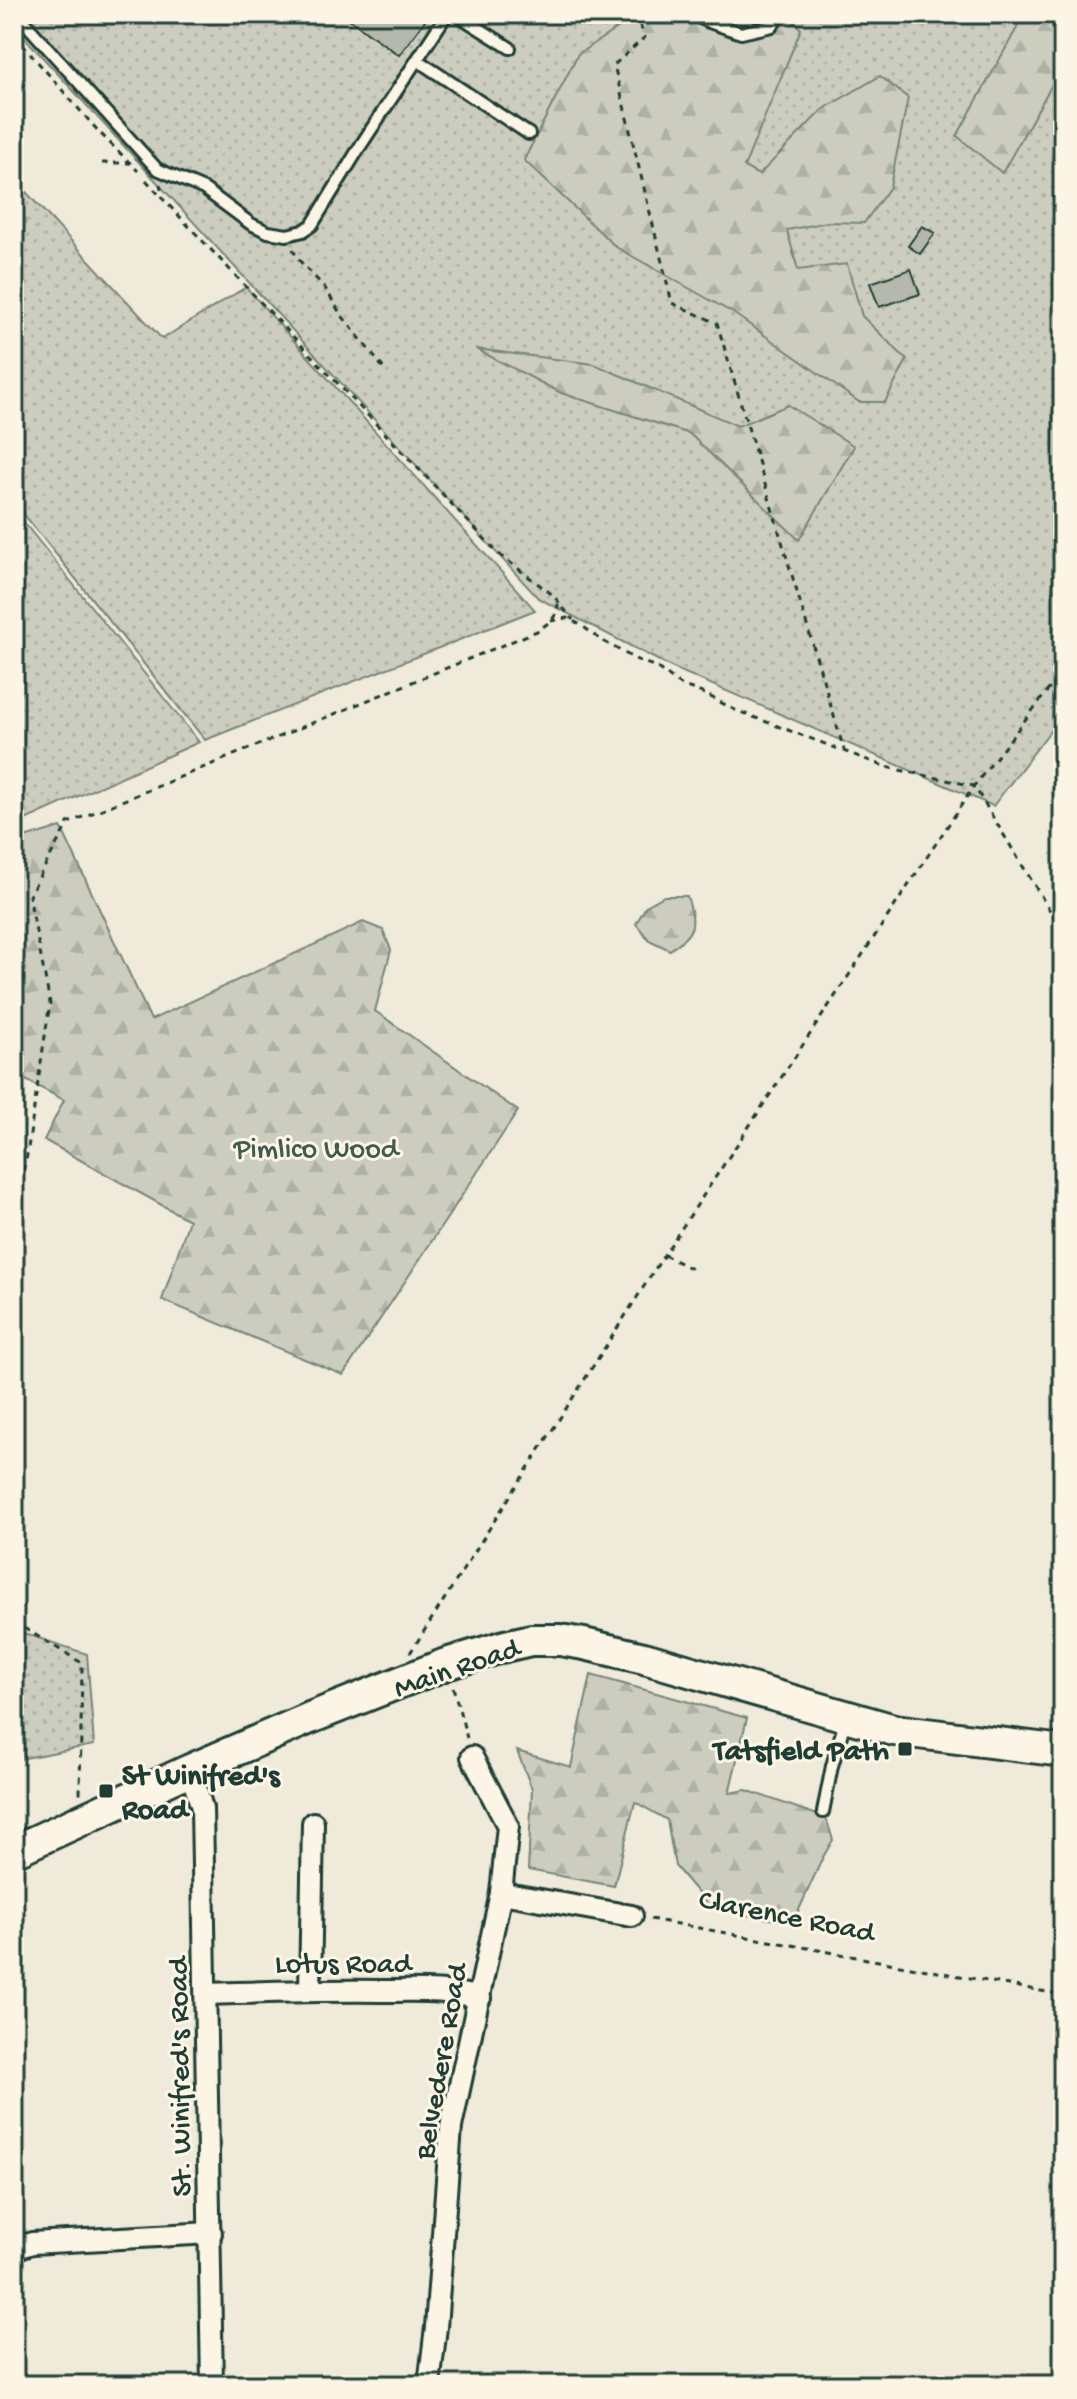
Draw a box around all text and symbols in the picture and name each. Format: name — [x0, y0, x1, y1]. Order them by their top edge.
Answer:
park label: Pimlico Wood — [233, 1134, 401, 1169]
street label: Main Road — [390, 1632, 527, 1708]
place label: Tatsfield Path — [711, 1736, 889, 1771]
marker: Tatsfield Path — [896, 1740, 914, 1758]
place label: St Winifred's Road — [121, 1761, 282, 1830]
marker: St Winifred's Road — [97, 1782, 115, 1800]
street label: Clarence Road — [695, 1884, 879, 1953]
street label: Lotus Road — [275, 1949, 414, 1984]
street label: St. Winifred's Road — [163, 1954, 202, 2197]
street label: Belvedere Road — [409, 1959, 478, 2163]

